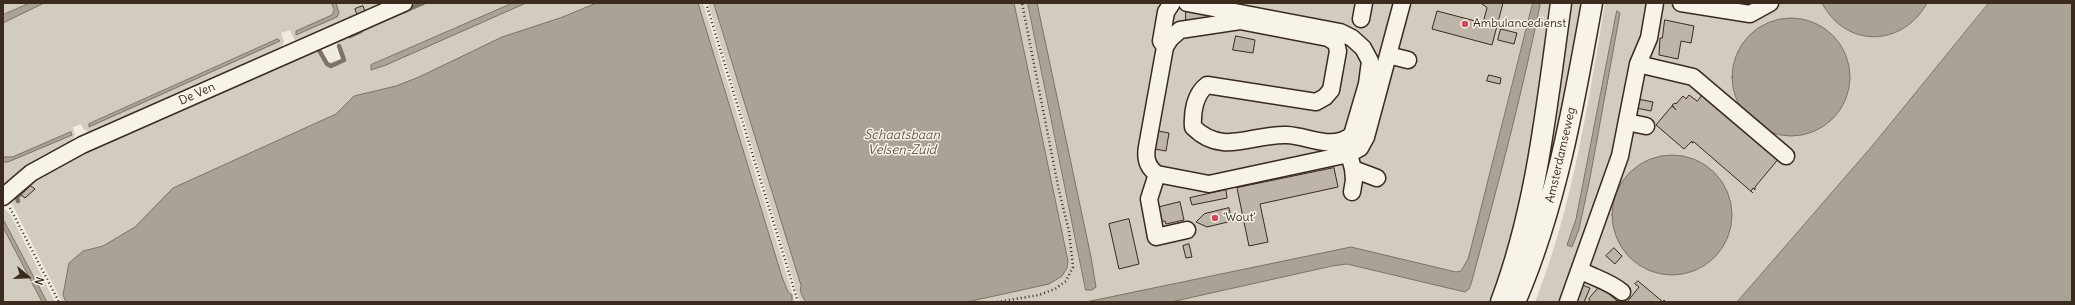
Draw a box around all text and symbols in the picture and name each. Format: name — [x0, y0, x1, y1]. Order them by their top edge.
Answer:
place label: Ambulancedienst — [1473, 17, 1566, 31]
marker: Ambulancedienst — [1460, 19, 1470, 29]
street label: De Ven — [177, 80, 217, 108]
street label: Amsterdamseweg — [1543, 106, 1579, 204]
water label: Schaatsbaan Velsen-Zuid — [864, 127, 940, 158]
place label: 'Wout' — [1223, 211, 1256, 225]
marker: 'Wout' — [1210, 213, 1220, 223]
north arrow — [8, 257, 48, 297]
text: N — [31, 275, 47, 287]

